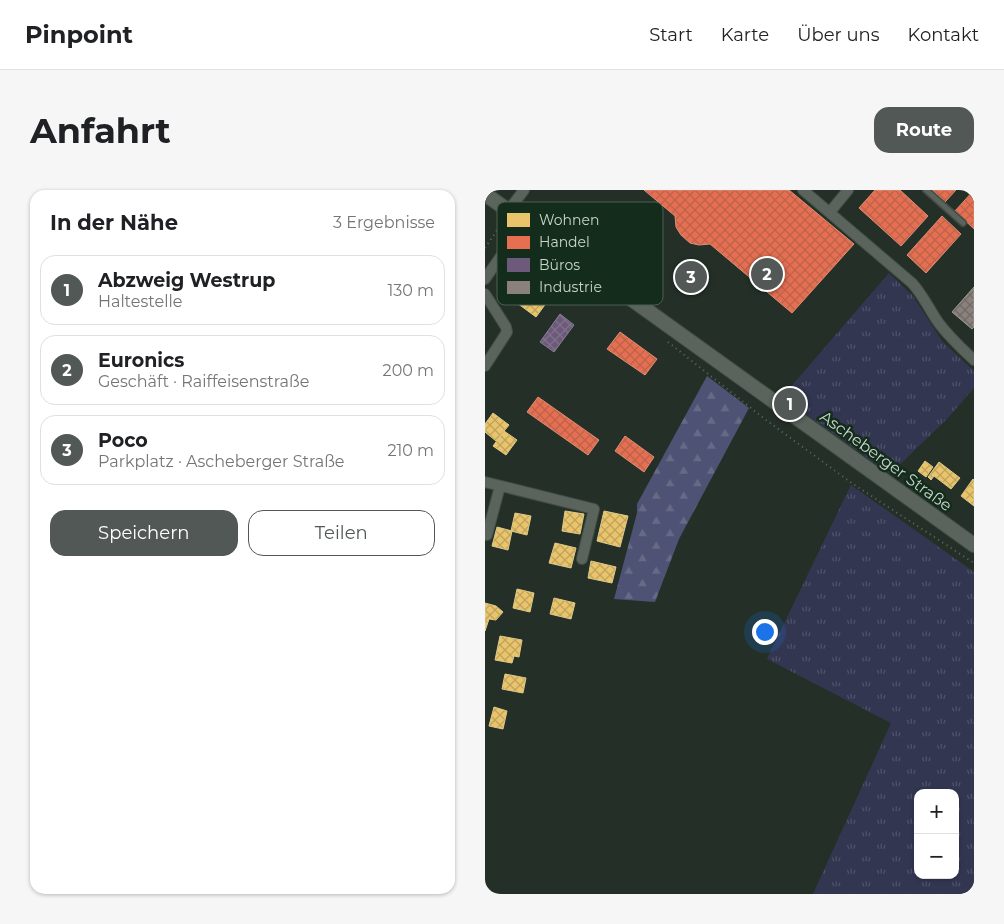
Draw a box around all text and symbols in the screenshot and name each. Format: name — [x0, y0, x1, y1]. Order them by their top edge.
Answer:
text: Pinpoint — [25, 20, 133, 49]
text: Start — [649, 24, 693, 46]
text: Karte — [721, 24, 769, 46]
text: Über uns — [797, 24, 880, 46]
text: Kontakt — [908, 24, 979, 46]
button: Route — [874, 107, 974, 153]
text: Anfahrt — [30, 109, 171, 152]
legend — [497, 202, 663, 305]
text: In der Nähe — [50, 210, 178, 235]
text: Wohnen — [539, 211, 599, 229]
text: 3 Ergebnisse — [333, 213, 435, 232]
text: Handel — [539, 233, 590, 251]
pin: 2 — [751, 255, 783, 293]
text: Büros — [539, 256, 580, 274]
pin: 3 — [675, 258, 707, 296]
text: Abzweig Westrup — [98, 269, 275, 292]
text: Industrie — [539, 278, 602, 296]
text: 1 — [64, 281, 70, 300]
text: 130 m — [387, 281, 434, 300]
text: Haltestelle — [98, 292, 182, 311]
text: Euronics — [98, 349, 184, 372]
text: 2 — [62, 361, 72, 380]
text: 200 m — [383, 361, 434, 380]
text: Geschäft · Raiffeisenstraße — [98, 372, 309, 391]
pin: 1 — [774, 385, 806, 423]
street label: Ascheberger Straße — [816, 407, 956, 515]
text: Poco — [98, 429, 148, 452]
text: 3 — [62, 441, 72, 460]
text: 210 m — [387, 441, 434, 460]
text: Parkplatz · Ascheberger Straße — [98, 452, 345, 471]
button: Speichern — [50, 510, 238, 556]
button: Teilen — [248, 510, 435, 556]
your location — [752, 619, 778, 645]
map controls — [914, 789, 959, 879]
button: + — [914, 789, 959, 834]
button: − — [914, 834, 959, 879]

